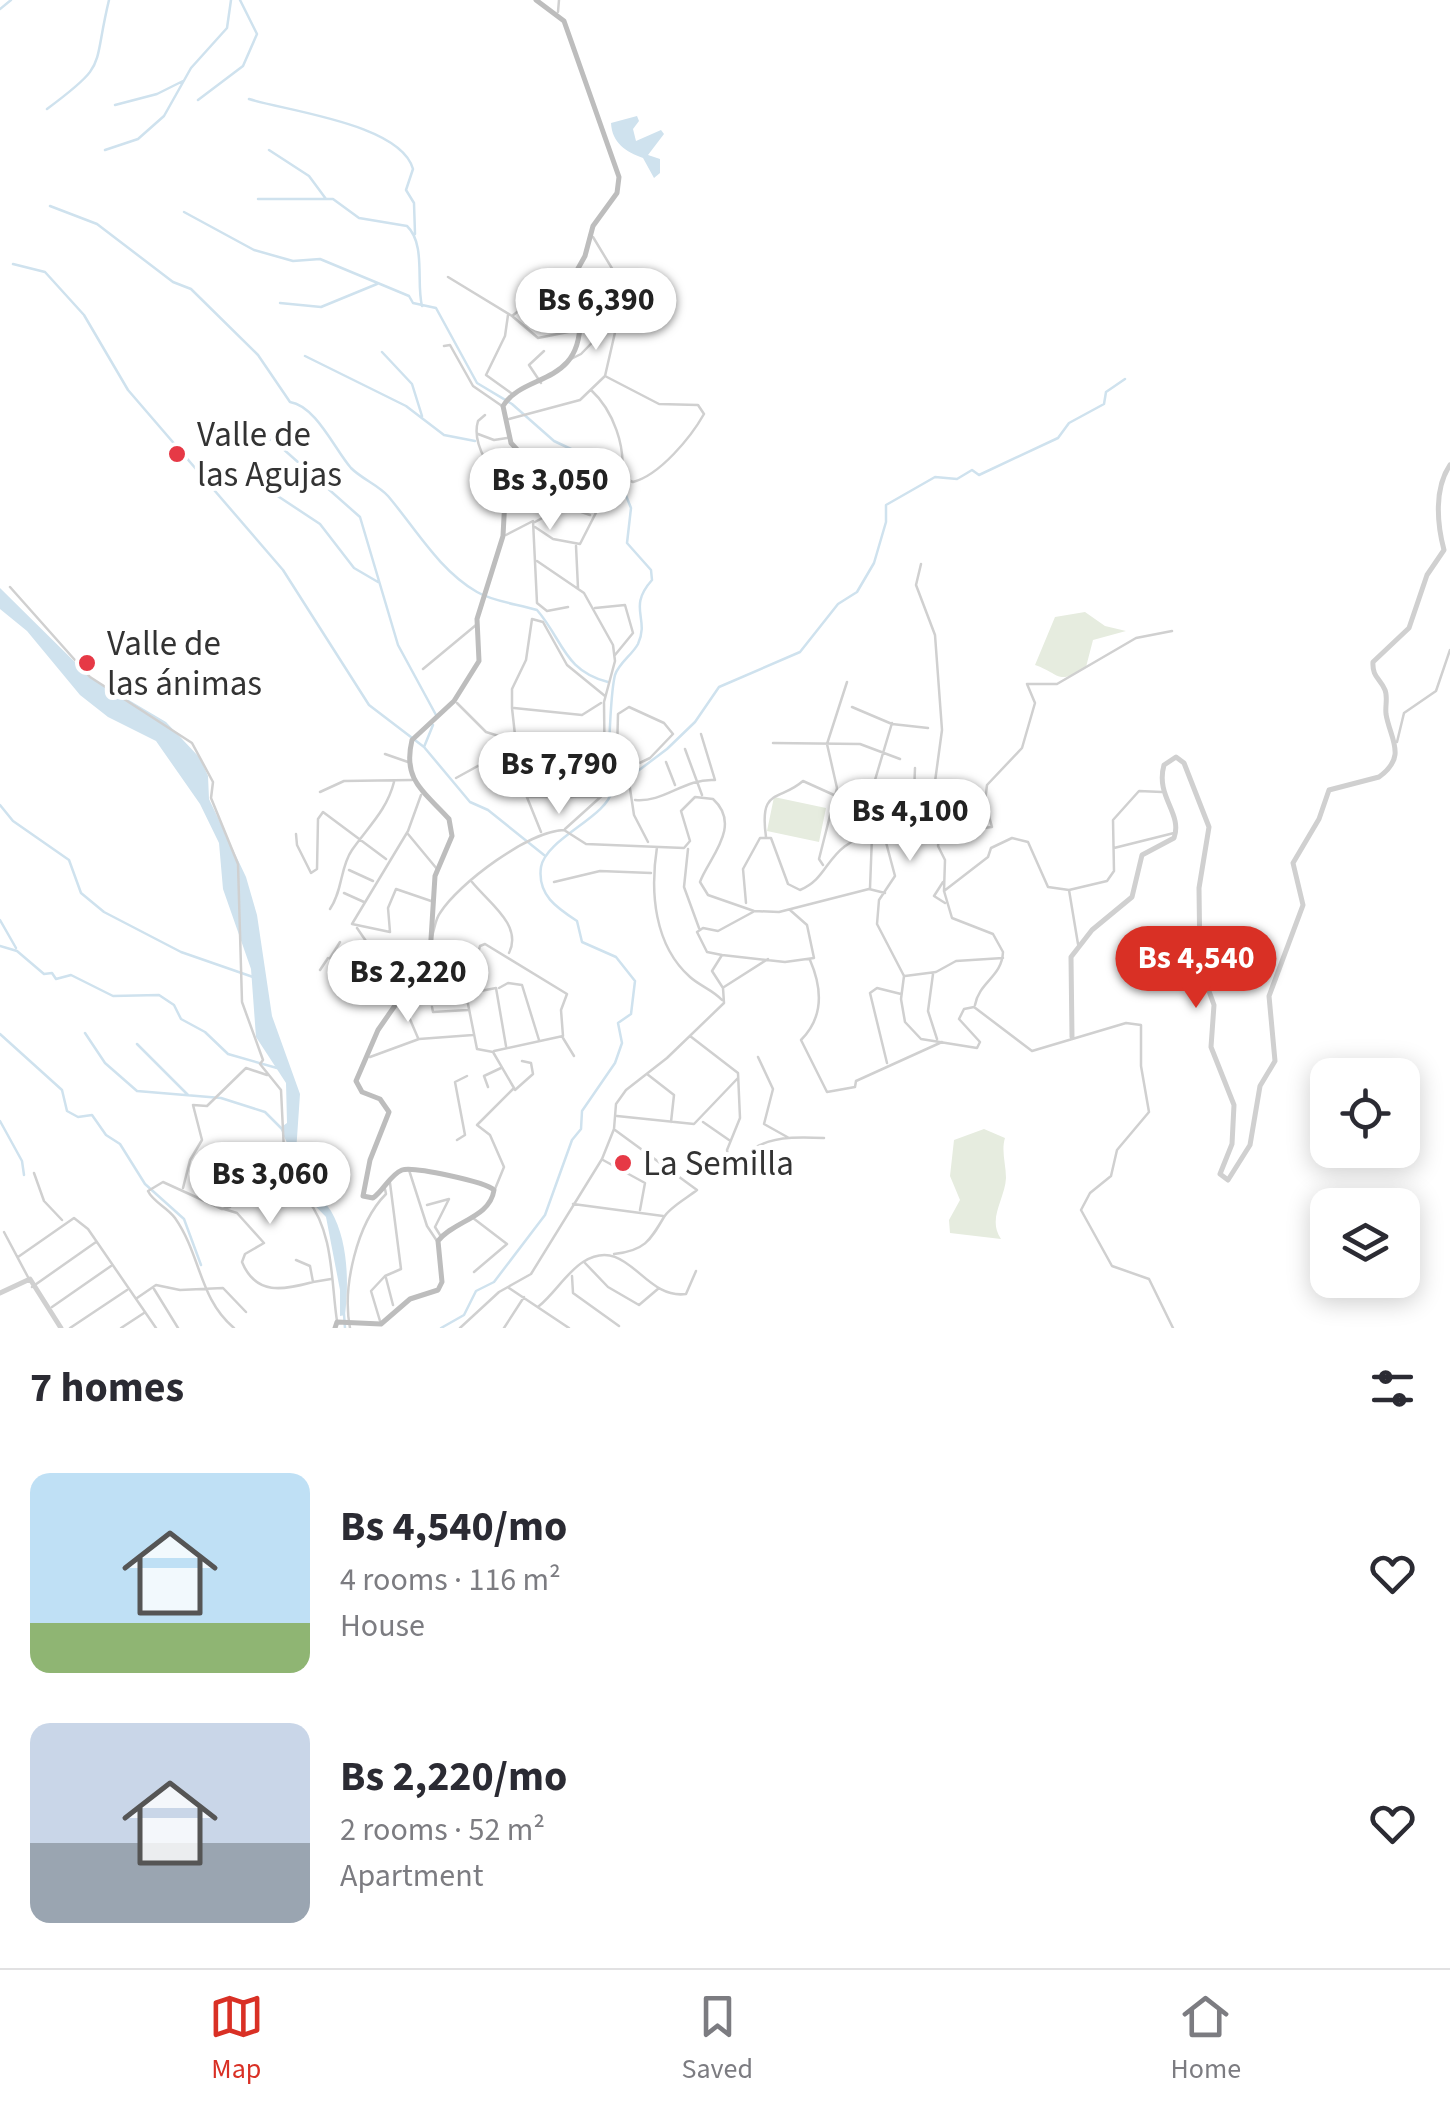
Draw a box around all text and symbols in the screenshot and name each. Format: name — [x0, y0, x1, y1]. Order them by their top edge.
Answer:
pin: Bs 6,390 — [493, 268, 699, 353]
text: Bs 6,390 — [537, 277, 655, 323]
place label: Valle de las Agujas — [197, 410, 342, 500]
marker: Valle de las Agujas — [166, 443, 188, 465]
pin: Bs 3,050 — [447, 448, 653, 533]
text: Bs 3,050 — [491, 457, 609, 503]
place label: Valle de las ánimas — [107, 619, 262, 709]
marker: Valle de las ánimas — [76, 652, 98, 674]
pin: Bs 7,790 — [456, 732, 662, 817]
text: Bs 7,790 — [500, 741, 618, 787]
pin: Bs 4,100 — [807, 779, 1013, 864]
text: Bs 4,100 — [851, 788, 969, 834]
pin: Bs 4,540 — [1093, 926, 1299, 1011]
text: Bs 4,540 — [1137, 935, 1255, 981]
pin: Bs 2,220 — [305, 940, 511, 1025]
text: Bs 2,220 — [349, 949, 467, 995]
map controls — [1310, 1058, 1420, 1298]
button: locate — [1310, 1058, 1420, 1168]
place label: La Semilla — [643, 1139, 794, 1189]
pin: Bs 3,060 — [167, 1142, 373, 1227]
text: Bs 3,060 — [211, 1151, 329, 1197]
marker: La Semilla — [612, 1152, 634, 1174]
button: layers — [1310, 1188, 1420, 1298]
text: 7 homes — [30, 1358, 184, 1418]
icon: filters — [1365, 1361, 1420, 1416]
text: Bs 4,540/mo — [340, 1497, 567, 1557]
icon: home — [110, 1513, 230, 1633]
icon: heart — [1365, 1546, 1420, 1601]
text: 4 rooms · 116 m² — [340, 1557, 561, 1603]
text: House — [340, 1603, 425, 1649]
text: Bs 2,220/mo — [340, 1747, 567, 1807]
icon: home — [110, 1763, 230, 1883]
icon: heart — [1365, 1796, 1420, 1851]
text: 2 rooms · 52 m² — [340, 1807, 545, 1853]
text: Apartment — [340, 1853, 483, 1899]
tab: Map — [209, 1989, 264, 2089]
tab: Saved — [681, 1989, 753, 2089]
tab: Home — [1171, 1989, 1241, 2089]

